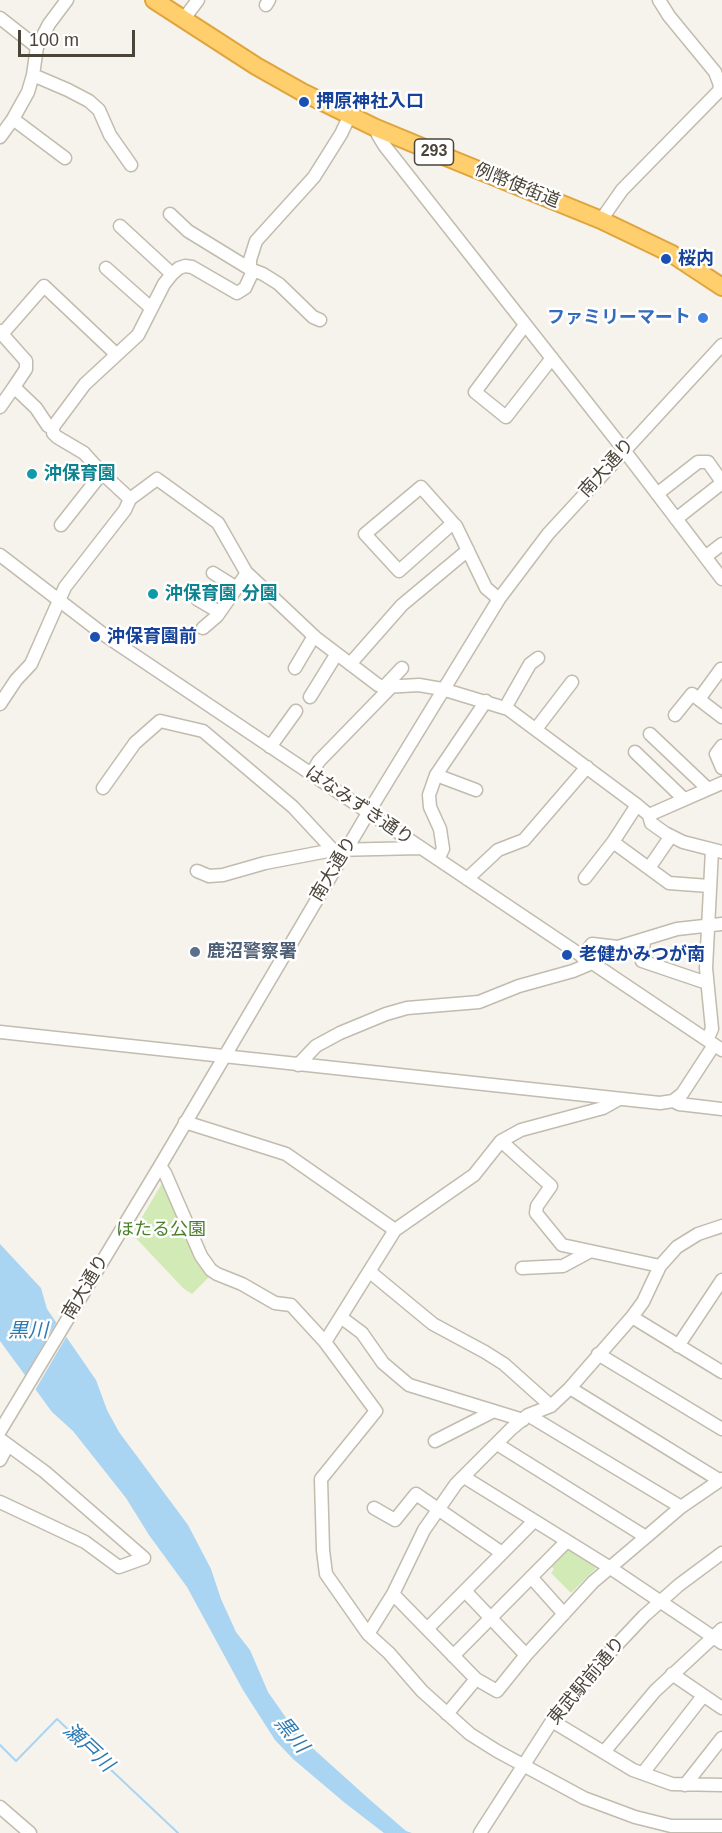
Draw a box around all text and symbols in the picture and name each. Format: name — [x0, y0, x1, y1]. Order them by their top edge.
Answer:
scale bar — [21, 18, 138, 56]
text: 100 m — [29, 30, 79, 50]
place label: 押原神社入口 — [316, 91, 424, 113]
marker: 押原神社入口 — [297, 95, 311, 109]
road number: 293 — [414, 139, 454, 165]
street label: 例幣使街道 — [471, 159, 563, 213]
place label: 桜内 — [678, 248, 714, 270]
marker: 桜内 — [659, 252, 673, 266]
place label: ファミリーマート — [547, 307, 691, 329]
marker: ファミリーマート — [696, 311, 710, 325]
street label: 南大通り — [575, 434, 639, 502]
place label: 沖保育園 — [44, 463, 116, 485]
marker: 沖保育園 — [25, 467, 39, 481]
place label: 沖保育園 分園 — [165, 583, 278, 605]
marker: 沖保育園 分園 — [146, 587, 160, 601]
place label: 沖保育園前 — [107, 626, 197, 648]
marker: 沖保育園前 — [88, 630, 102, 644]
street label: はなみずき通り — [301, 762, 417, 850]
street label: 南大通り — [306, 833, 362, 905]
place label: 鹿沼警察署 — [207, 941, 297, 963]
place label: 老健かみつが南 — [579, 944, 705, 966]
marker: 鹿沼警察署 — [188, 945, 202, 959]
marker: 老健かみつが南 — [560, 948, 574, 962]
park label: ほたる公園 — [116, 1219, 206, 1241]
street label: 南大通り — [58, 1251, 114, 1323]
water label: 黒川 — [8, 1319, 48, 1343]
street label: 東武駅前通り — [544, 1633, 630, 1729]
water label: 黒川 — [269, 1712, 313, 1758]
water label: 瀬戸川 — [58, 1719, 118, 1777]

